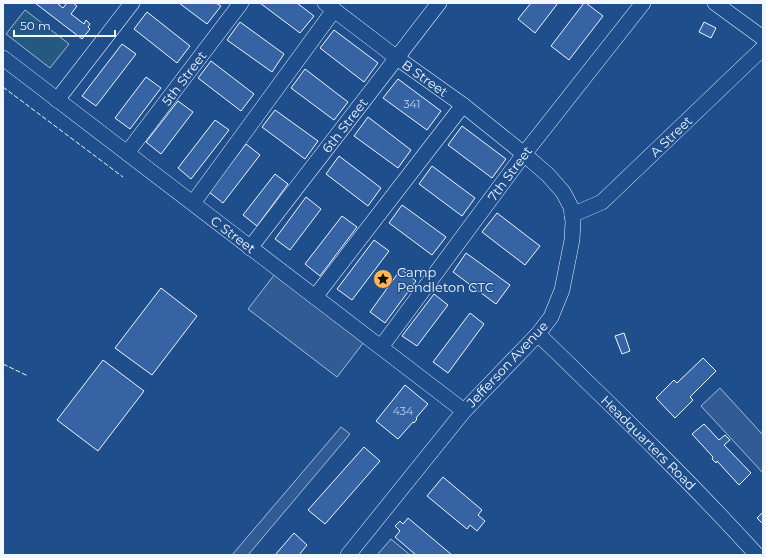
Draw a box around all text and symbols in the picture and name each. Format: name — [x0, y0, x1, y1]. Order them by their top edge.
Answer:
scale bar — [14, 12, 115, 38]
text: 50 m — [20, 18, 51, 33]
street label: 5th Street — [158, 48, 210, 109]
street label: B Street — [399, 56, 451, 100]
street label: 6th Street — [319, 95, 371, 156]
house number: 341 — [403, 97, 421, 111]
street label: A Street — [647, 112, 695, 160]
street label: 7th Street — [484, 143, 535, 204]
street label: C Street — [208, 212, 259, 256]
place label: Camp Pendleton CTC — [397, 264, 494, 295]
place icon: Camp Pendleton CTC — [372, 268, 394, 290]
street label: Jefferson Avenue — [462, 318, 551, 411]
street label: Headquarters Road — [598, 392, 699, 493]
house number: 434 — [393, 404, 414, 418]

